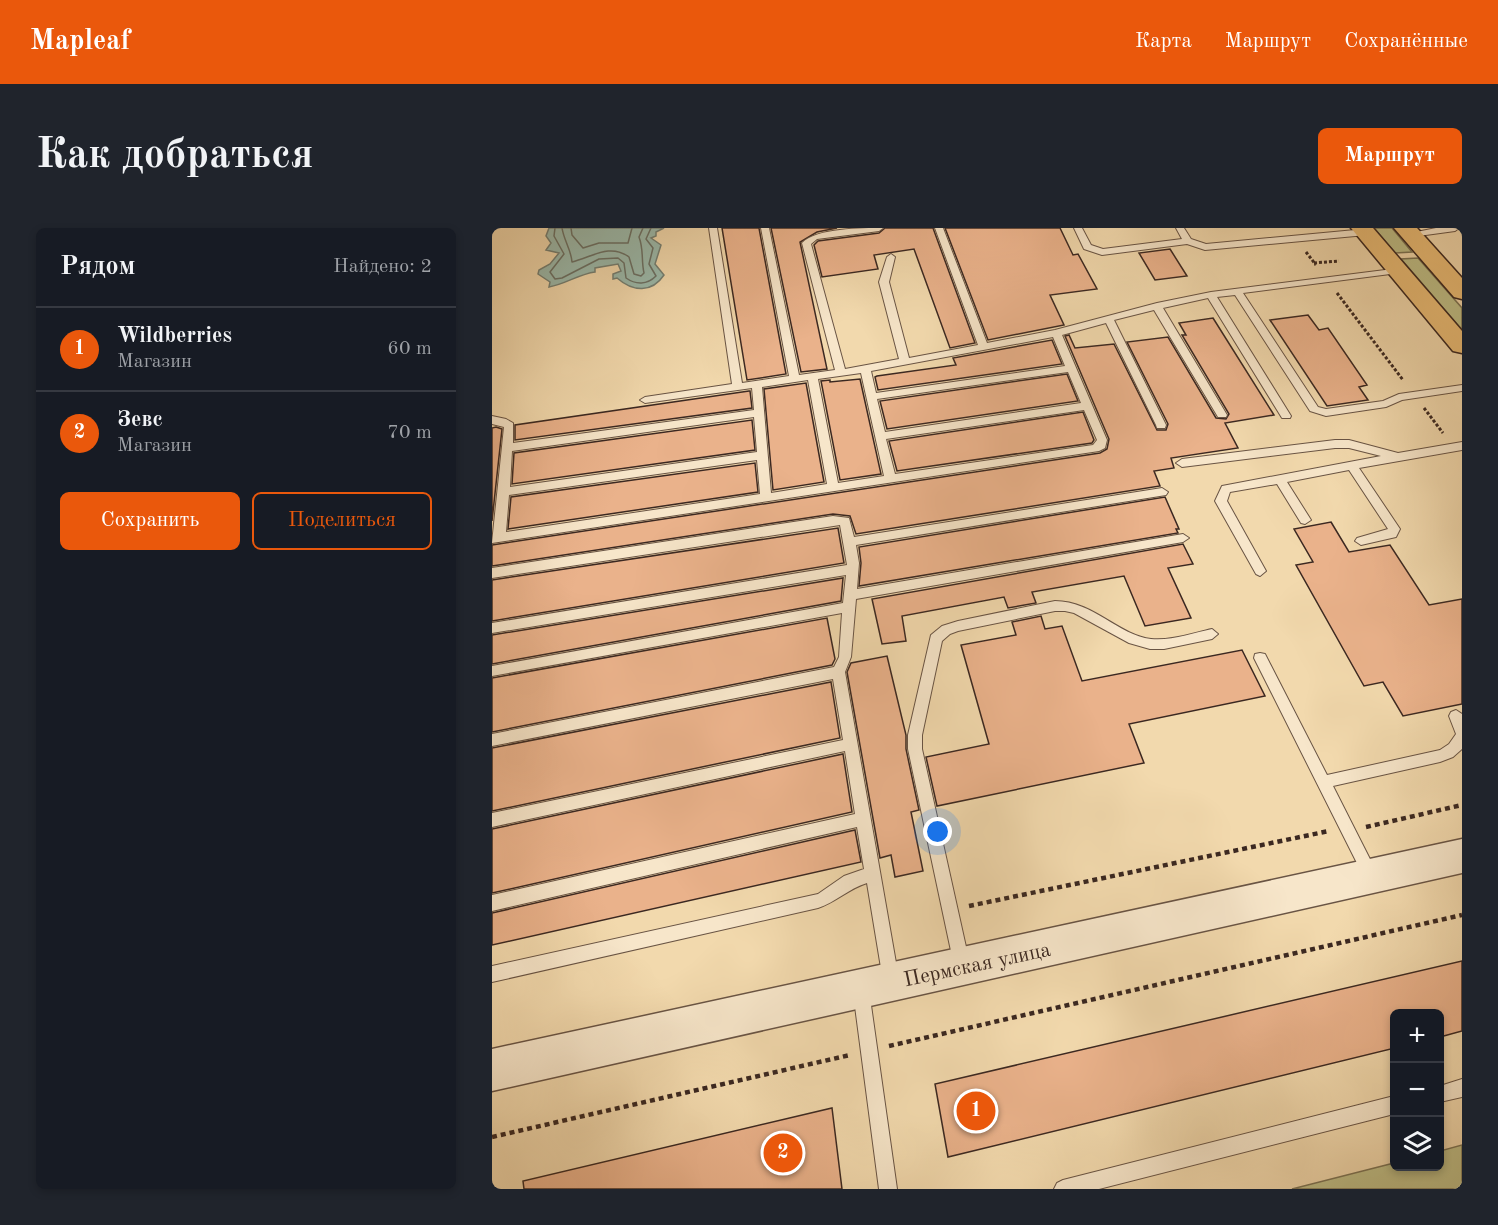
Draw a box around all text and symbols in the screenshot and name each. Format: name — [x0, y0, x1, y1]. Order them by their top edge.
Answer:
text: Mapleaf — [30, 28, 130, 56]
text: Карта — [1135, 31, 1192, 52]
text: Маршрут — [1225, 31, 1311, 52]
text: Сохранённые — [1344, 31, 1468, 52]
button: Маршрут — [1318, 128, 1462, 184]
text: Как добраться — [36, 135, 313, 177]
text: Рядом — [60, 254, 135, 280]
text: Найдено: 2 — [333, 257, 432, 277]
text: Wildberries — [117, 325, 232, 347]
text: 1 — [74, 339, 85, 359]
text: 60 m — [387, 339, 432, 359]
text: Магазин — [117, 352, 192, 372]
text: Зевс — [117, 409, 163, 431]
text: 2 — [74, 423, 85, 443]
text: 70 m — [387, 423, 432, 443]
text: Магазин — [117, 436, 192, 456]
button: Сохранить — [60, 492, 240, 550]
button: Поделиться — [252, 492, 432, 550]
your location — [923, 817, 952, 846]
street label: Пермская улица — [902, 940, 1053, 991]
map controls — [1390, 1009, 1444, 1171]
button: + — [1390, 1009, 1444, 1063]
button: − — [1390, 1063, 1444, 1117]
pin: 1 — [956, 1088, 996, 1134]
button: layers — [1390, 1117, 1444, 1171]
pin: 2 — [764, 1130, 802, 1176]

